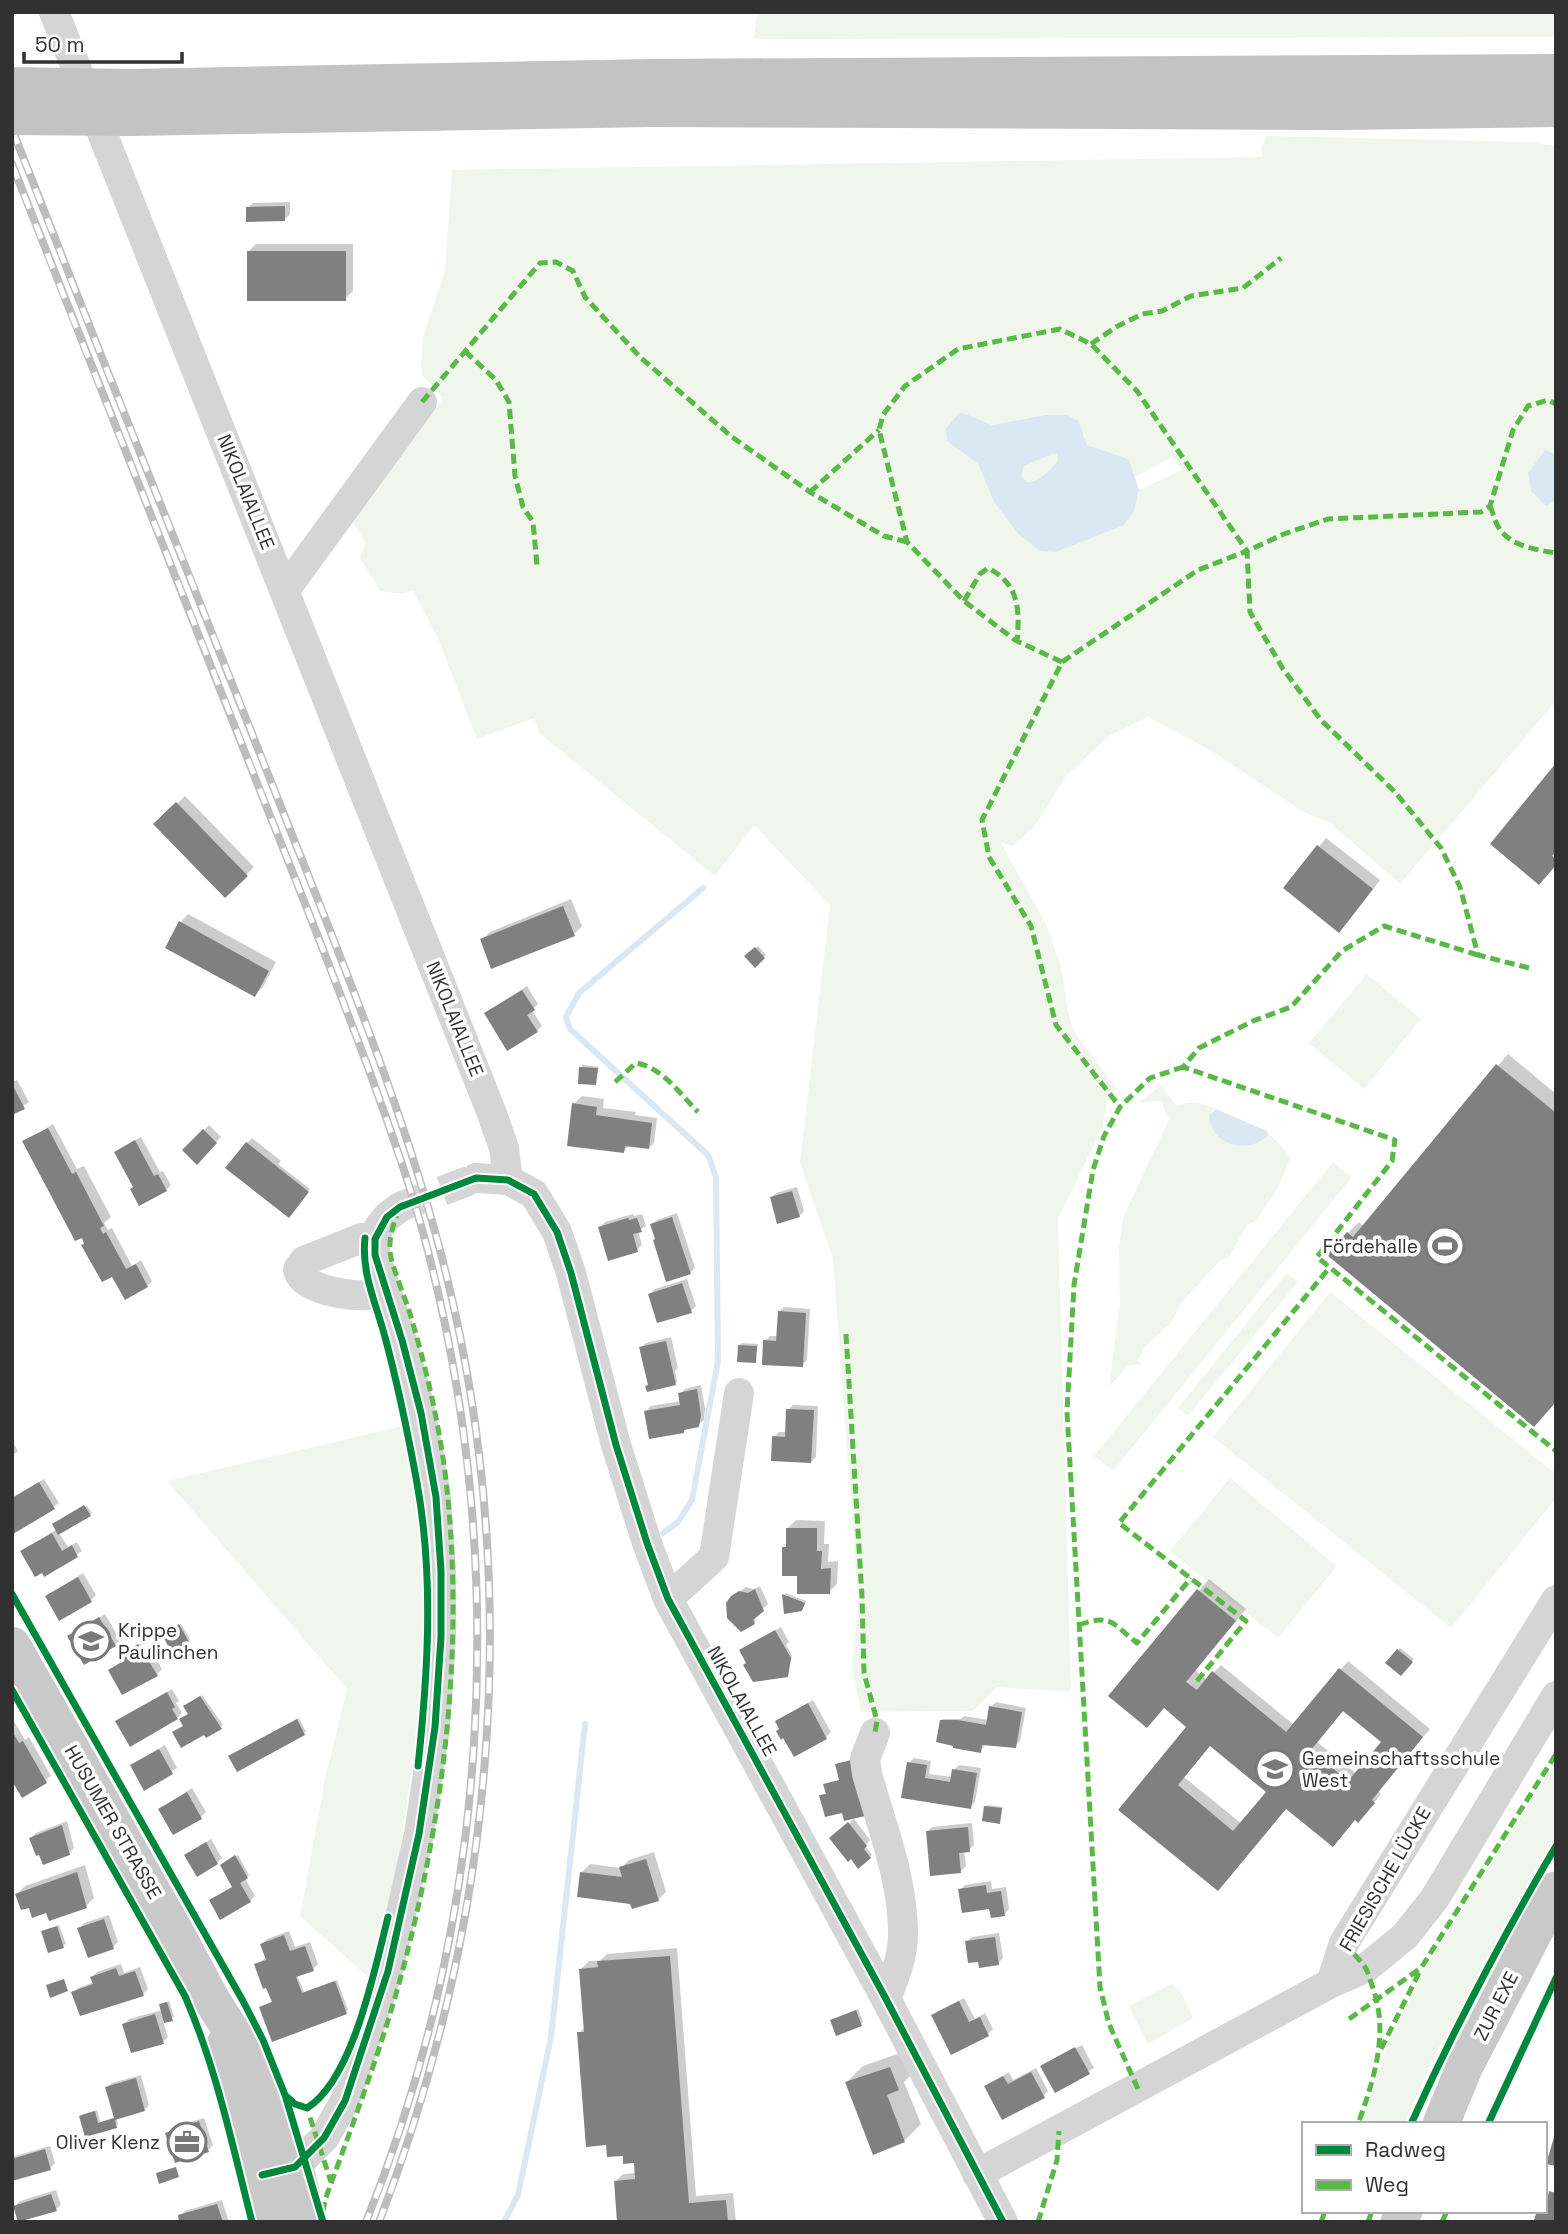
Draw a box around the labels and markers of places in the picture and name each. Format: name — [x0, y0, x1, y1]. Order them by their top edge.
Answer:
sports icon: Fördehalle — [1424, 1225, 1466, 1267]
place label: Fördehalle — [1323, 1234, 1418, 1259]
place label: Krippe Paulinchen — [118, 1618, 218, 1665]
school or university icon: Krippe Paulinchen — [70, 1620, 112, 1662]
place label: Gemeinschaftsschule West — [1302, 1746, 1500, 1793]
school or university icon: Gemeinschaftsschule West — [1254, 1748, 1296, 1790]
office icon: Oliver Klenz — [166, 2121, 208, 2163]
place label: Oliver Klenz — [56, 2130, 160, 2155]

